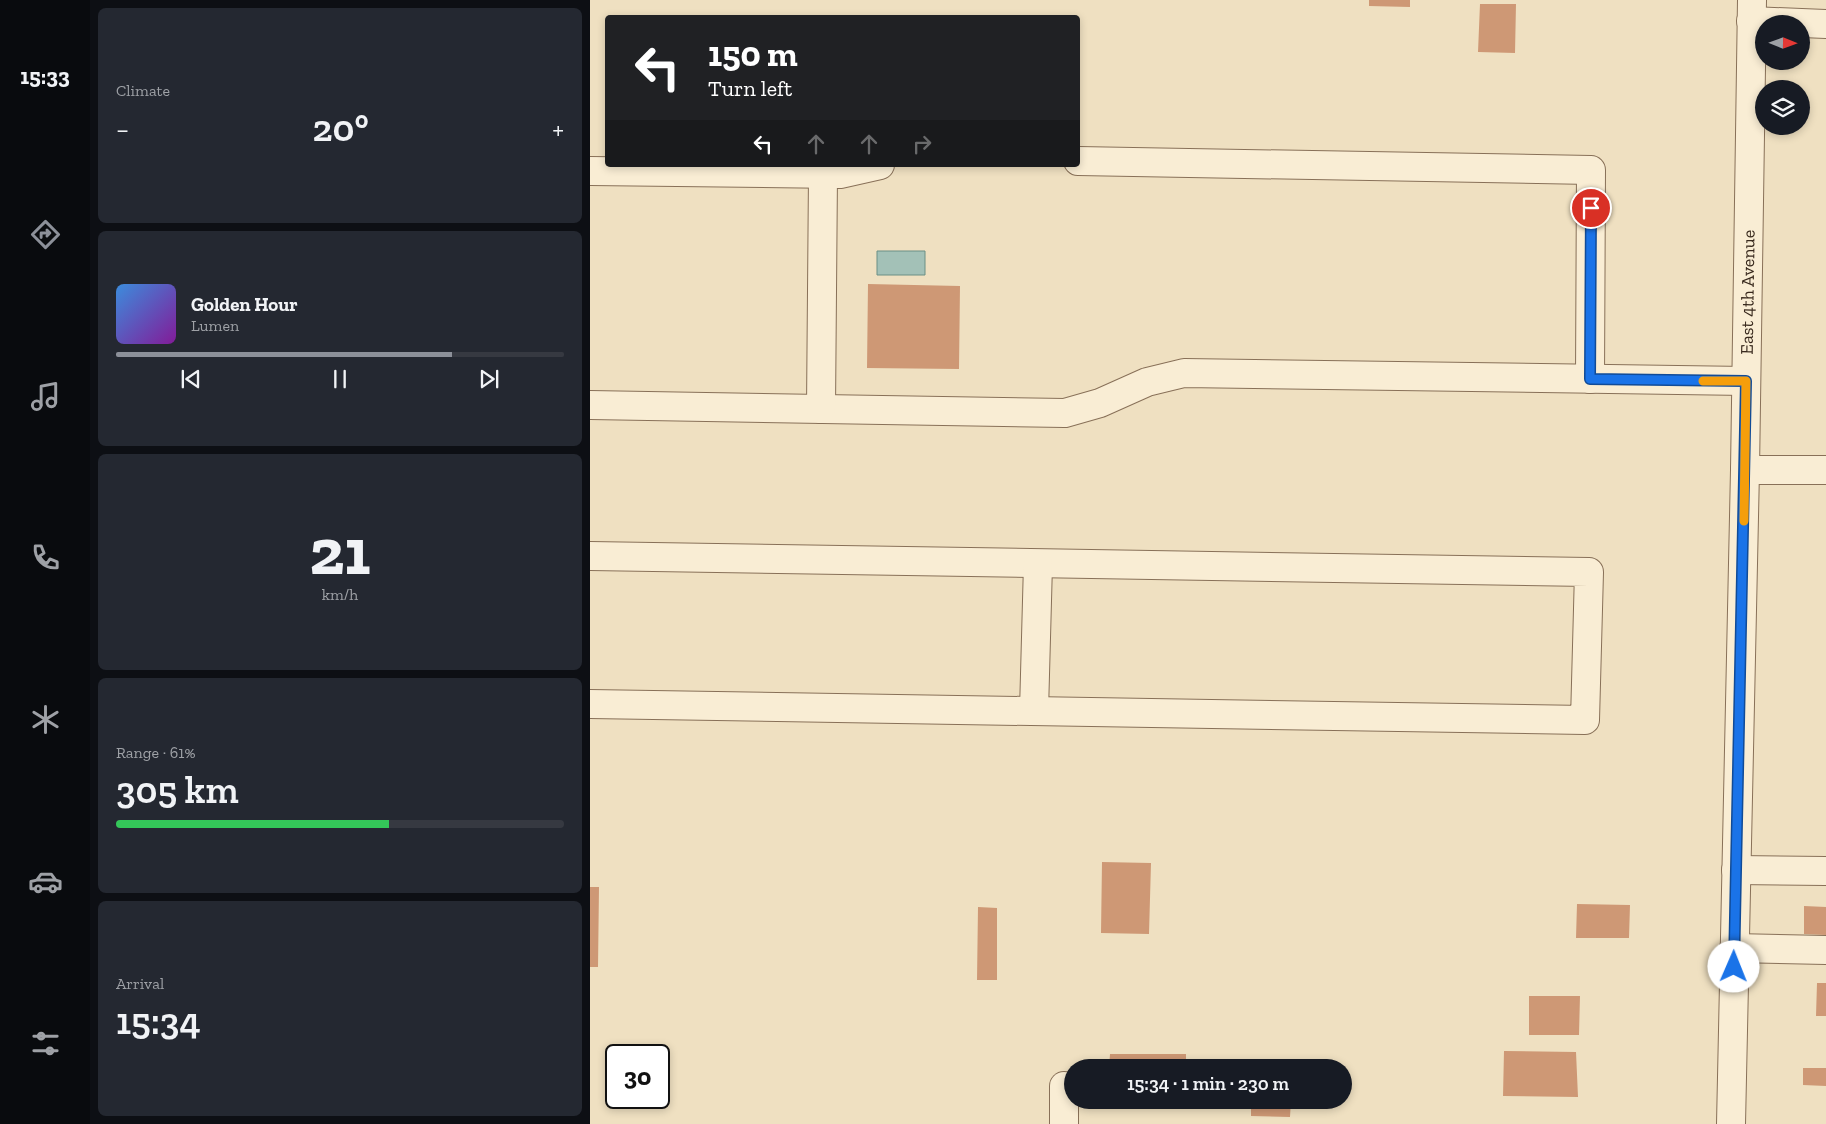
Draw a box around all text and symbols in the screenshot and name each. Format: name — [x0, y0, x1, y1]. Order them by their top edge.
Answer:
north arrow — [1755, 15, 1810, 70]
map controls — [1755, 15, 1810, 135]
text: 150 m — [708, 33, 798, 75]
icon: left — [625, 35, 690, 100]
text: 15:33 — [20, 63, 70, 90]
text: Turn left — [708, 75, 792, 102]
button: layers — [1755, 80, 1810, 135]
text: Climate — [116, 81, 170, 100]
text: 20° — [313, 105, 369, 151]
text: − — [116, 113, 129, 146]
text: + — [552, 113, 564, 146]
icon: left — [749, 130, 777, 158]
icon: ahead — [802, 130, 830, 158]
icon: ahead — [855, 130, 883, 158]
icon: right — [908, 130, 936, 158]
pin — [1570, 187, 1612, 229]
icon: arrive — [1577, 194, 1605, 222]
icon: directions — [28, 217, 63, 252]
street label: East 4th Avenue — [1736, 230, 1760, 355]
text: Golden Hour — [191, 293, 298, 316]
text: Lumen — [191, 316, 239, 335]
icon: previous — [177, 365, 205, 393]
icon: pause — [326, 365, 354, 393]
icon: next — [475, 365, 503, 393]
icon: music — [28, 379, 63, 414]
text: 21 — [309, 513, 371, 591]
icon: phone — [28, 540, 63, 575]
text: km/h — [322, 585, 358, 604]
icon: climate — [28, 702, 63, 737]
text: Range · 61% — [116, 743, 195, 762]
text: 305 km — [116, 767, 238, 813]
icon: car — [28, 864, 63, 899]
position arrow — [1707, 940, 1759, 992]
text: Arrival — [116, 974, 164, 993]
text: 15:34 — [116, 998, 201, 1044]
icon: filters — [28, 1026, 63, 1061]
speed limit sign: 30 — [605, 1044, 670, 1109]
text: 15:34 · 1 min · 230 m — [1127, 1072, 1289, 1095]

